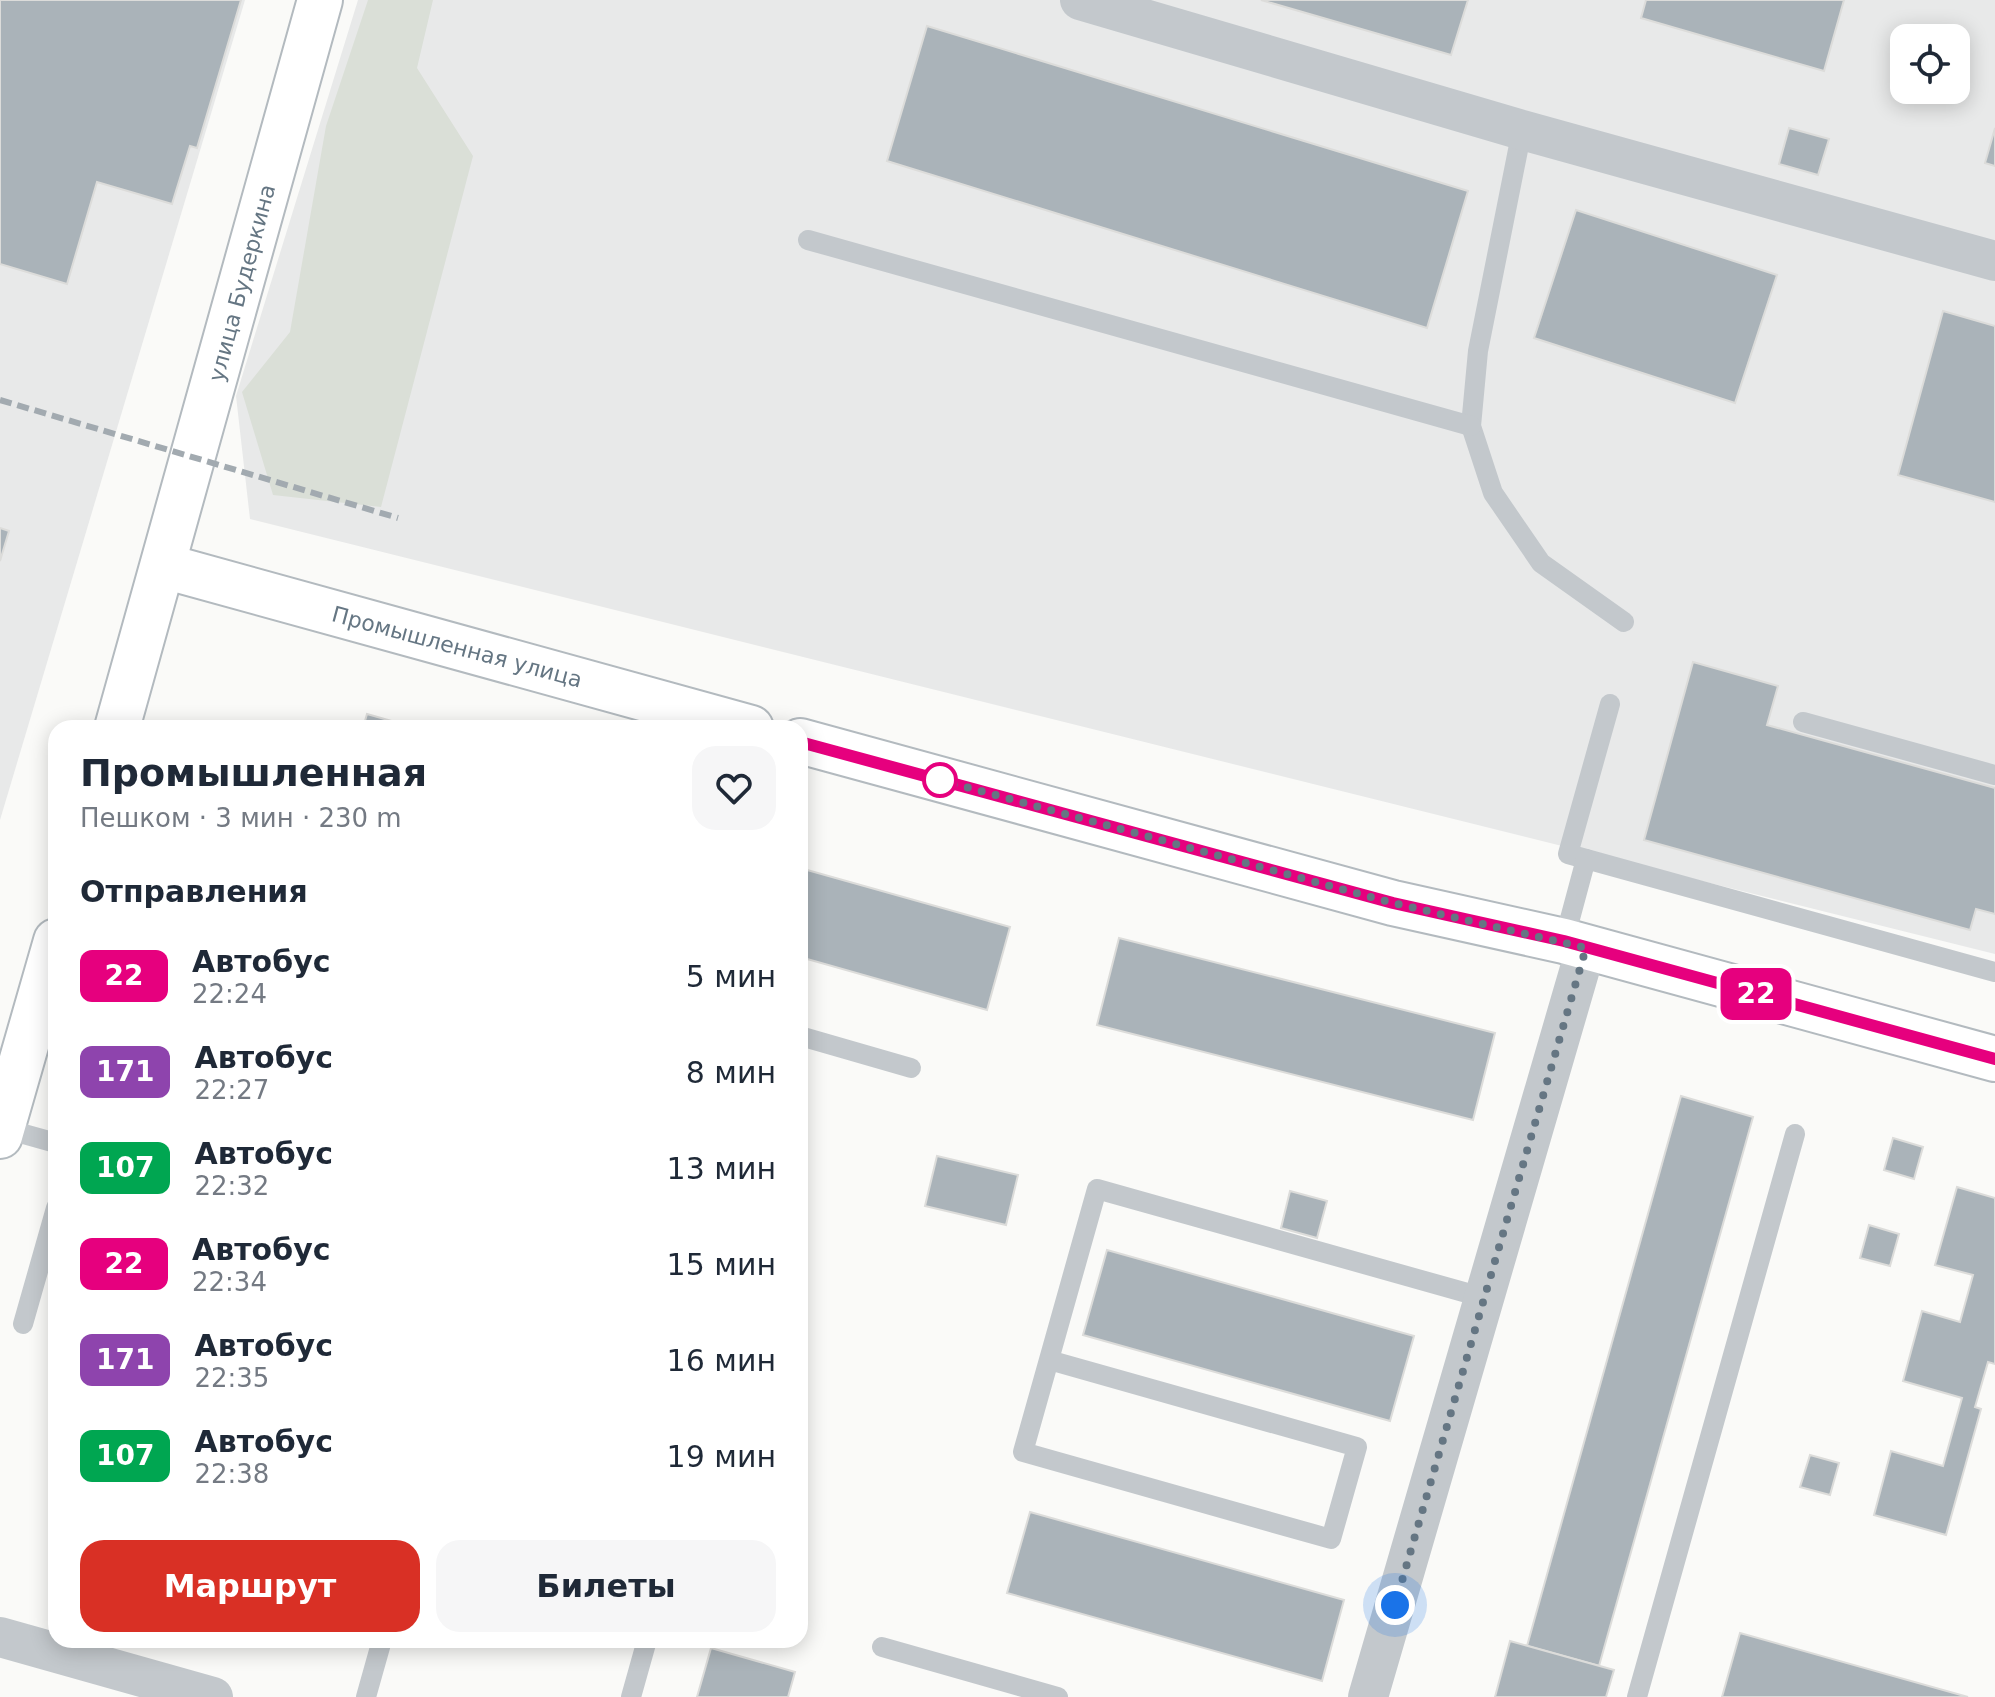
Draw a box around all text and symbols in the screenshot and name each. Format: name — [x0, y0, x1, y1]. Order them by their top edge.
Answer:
map controls — [1890, 24, 1970, 104]
button: locate — [1890, 24, 1970, 104]
street label: улица Будеркина — [204, 182, 280, 384]
street label: Промышленная улица — [329, 602, 585, 692]
button: heart — [692, 746, 776, 830]
text: Промышленная — [80, 751, 427, 795]
unlabelled marker — [923, 763, 957, 797]
text: Пешком · 3 мин · 230 m — [80, 803, 402, 833]
text: Отправления — [80, 874, 308, 909]
text: Автобус — [192, 944, 331, 979]
text: 22 — [105, 959, 143, 992]
text: 5 мин — [686, 959, 776, 994]
line badge: 22 — [1720, 968, 1792, 1020]
text: 22 — [1737, 977, 1775, 1010]
text: 22:24 — [192, 979, 267, 1009]
text: Автобус — [194, 1040, 333, 1075]
text: 171 — [96, 1055, 154, 1088]
text: 8 мин — [686, 1055, 776, 1090]
text: 22:27 — [194, 1075, 269, 1105]
text: Автобус — [194, 1136, 333, 1171]
text: 107 — [96, 1151, 154, 1184]
text: 13 мин — [667, 1151, 776, 1186]
text: 22:32 — [194, 1171, 269, 1201]
text: Автобус — [192, 1232, 331, 1267]
text: 22 — [105, 1247, 143, 1280]
text: 15 мин — [667, 1247, 776, 1282]
text: 22:34 — [192, 1267, 267, 1297]
text: Автобус — [194, 1328, 333, 1363]
text: 171 — [96, 1343, 154, 1376]
text: 16 мин — [667, 1343, 776, 1378]
text: 22:35 — [194, 1363, 269, 1393]
text: Автобус — [194, 1424, 333, 1459]
text: 107 — [96, 1439, 154, 1472]
text: 19 мин — [667, 1439, 776, 1474]
text: 22:38 — [194, 1459, 269, 1489]
button: Маршрут — [80, 1540, 420, 1632]
button: Билеты — [436, 1540, 776, 1632]
your location — [1375, 1585, 1415, 1625]

